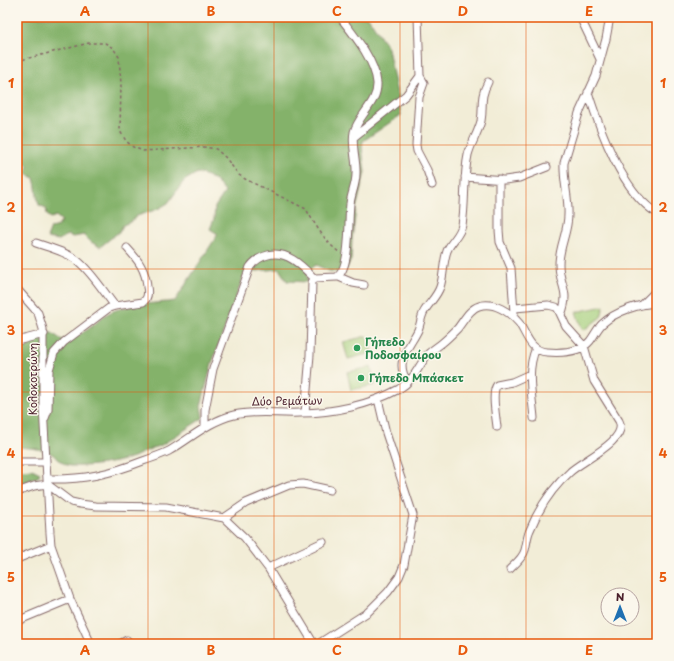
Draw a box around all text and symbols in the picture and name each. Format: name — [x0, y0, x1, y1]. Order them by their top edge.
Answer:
text: A — [80, 1, 90, 20]
text: B — [207, 1, 216, 20]
text: C — [332, 1, 342, 20]
text: D — [458, 1, 468, 20]
text: E — [585, 1, 593, 20]
text: 1 — [8, 73, 14, 92]
text: 1 — [660, 73, 666, 92]
text: 2 — [6, 197, 16, 216]
text: 2 — [658, 197, 668, 216]
text: 3 — [7, 320, 16, 339]
text: 3 — [659, 320, 668, 339]
place label: Γήπεδο Ποδοσφαίρου — [365, 333, 442, 363]
street label: Κολοκοτρώνη — [24, 343, 41, 415]
marker: Γήπεδο Ποδοσφαίρου — [352, 343, 362, 353]
place label: Γήπεδο Μπάσκετ — [369, 369, 464, 386]
marker: Γήπεδο Μπάσκετ — [356, 373, 366, 383]
street label: Δύο Ρεμάτων — [251, 391, 323, 410]
text: 4 — [7, 443, 16, 462]
text: 4 — [659, 443, 668, 462]
text: 5 — [7, 567, 15, 586]
text: 5 — [659, 567, 667, 586]
north arrow — [600, 587, 640, 627]
text: N — [616, 588, 625, 605]
text: A — [80, 640, 90, 659]
text: B — [207, 640, 216, 659]
text: C — [332, 640, 342, 659]
text: D — [458, 640, 468, 659]
text: E — [585, 640, 593, 659]

